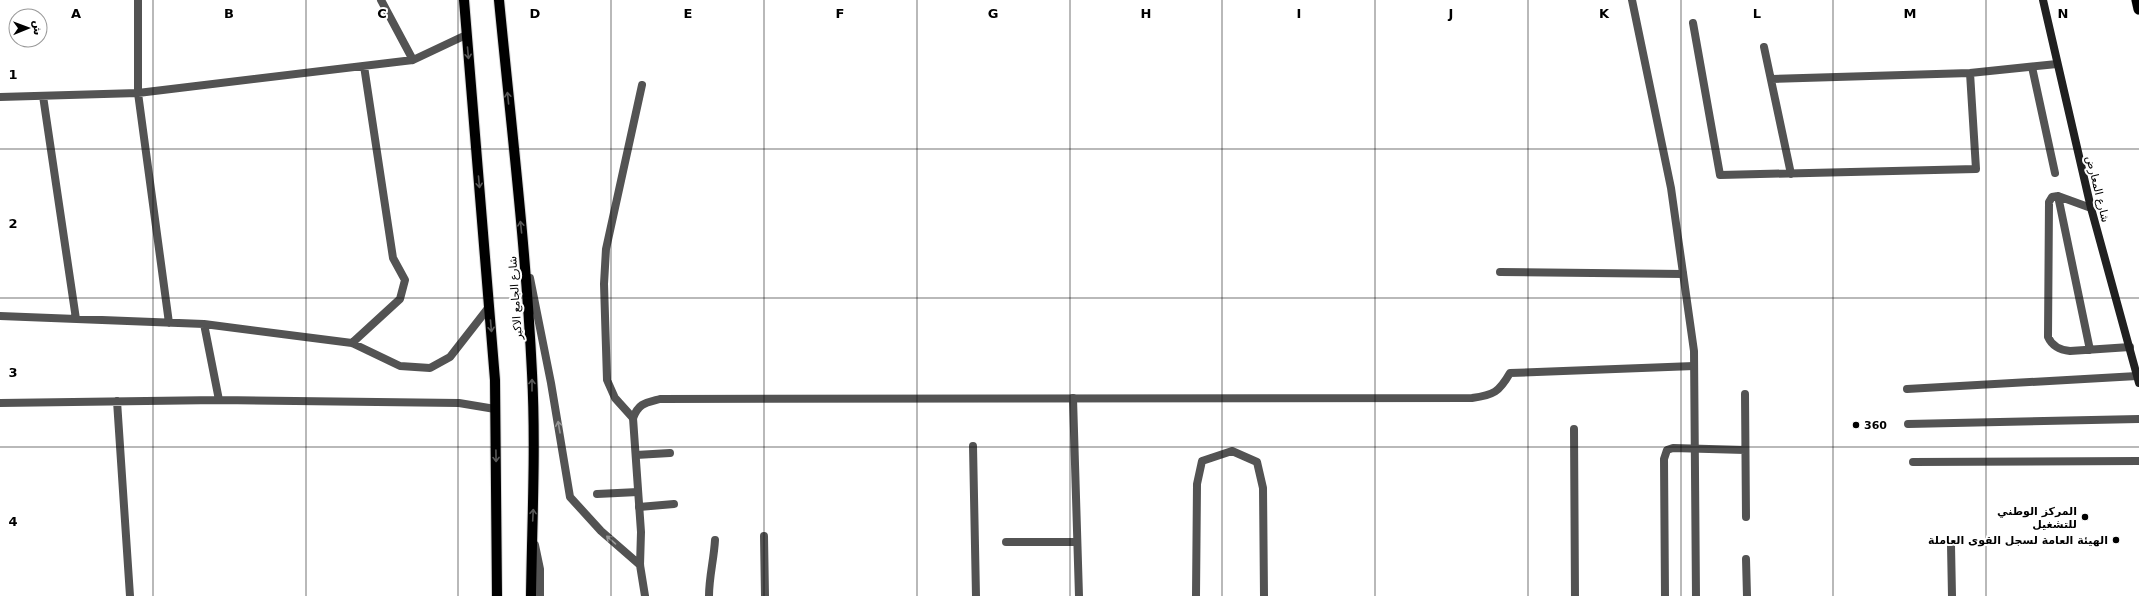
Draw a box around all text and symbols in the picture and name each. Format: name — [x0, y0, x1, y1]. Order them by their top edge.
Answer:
text: A — [71, 6, 81, 21]
text: B — [224, 6, 234, 21]
text: C — [377, 6, 387, 21]
text: D — [530, 6, 541, 21]
text: E — [684, 6, 692, 21]
text: F — [836, 6, 844, 21]
text: G — [988, 6, 998, 21]
text: H — [1141, 6, 1151, 21]
text: I — [1297, 6, 1301, 21]
text: J — [1448, 6, 1453, 21]
text: K — [1599, 6, 1610, 21]
text: L — [1753, 6, 1761, 21]
text: M — [1904, 6, 1916, 21]
text: N — [2058, 6, 2068, 21]
north arrow — [8, 8, 48, 48]
text: ش — [31, 20, 44, 36]
one-way arrow — [464, 46, 472, 59]
text: 1 — [8, 67, 18, 82]
one-way arrow — [505, 92, 512, 105]
street label: شارع المعارض — [2083, 155, 2112, 224]
one-way arrow — [475, 175, 482, 188]
text: 2 — [8, 216, 18, 231]
one-way arrow — [518, 221, 525, 234]
street label: شارع الجامع الاكبر — [506, 256, 525, 341]
one-way arrow — [487, 319, 494, 332]
text: 3 — [8, 365, 18, 380]
one-way arrow — [528, 379, 536, 392]
place label: 360 — [1864, 419, 1887, 432]
marker: 360 — [1851, 420, 1861, 430]
one-way arrow — [555, 421, 563, 434]
one-way arrow — [492, 449, 500, 462]
place label: المركز الوطني للتشغيل — [1997, 505, 2077, 531]
one-way arrow — [529, 509, 537, 522]
marker: المركز الوطني للتشغيل — [2080, 512, 2090, 522]
text: 4 — [8, 514, 18, 529]
place label: الهيئة العامة لسجل القوى العاملة — [1928, 534, 2108, 547]
one-way arrow — [606, 535, 617, 544]
marker: الهيئة العامة لسجل القوى العاملة — [2111, 535, 2121, 545]

